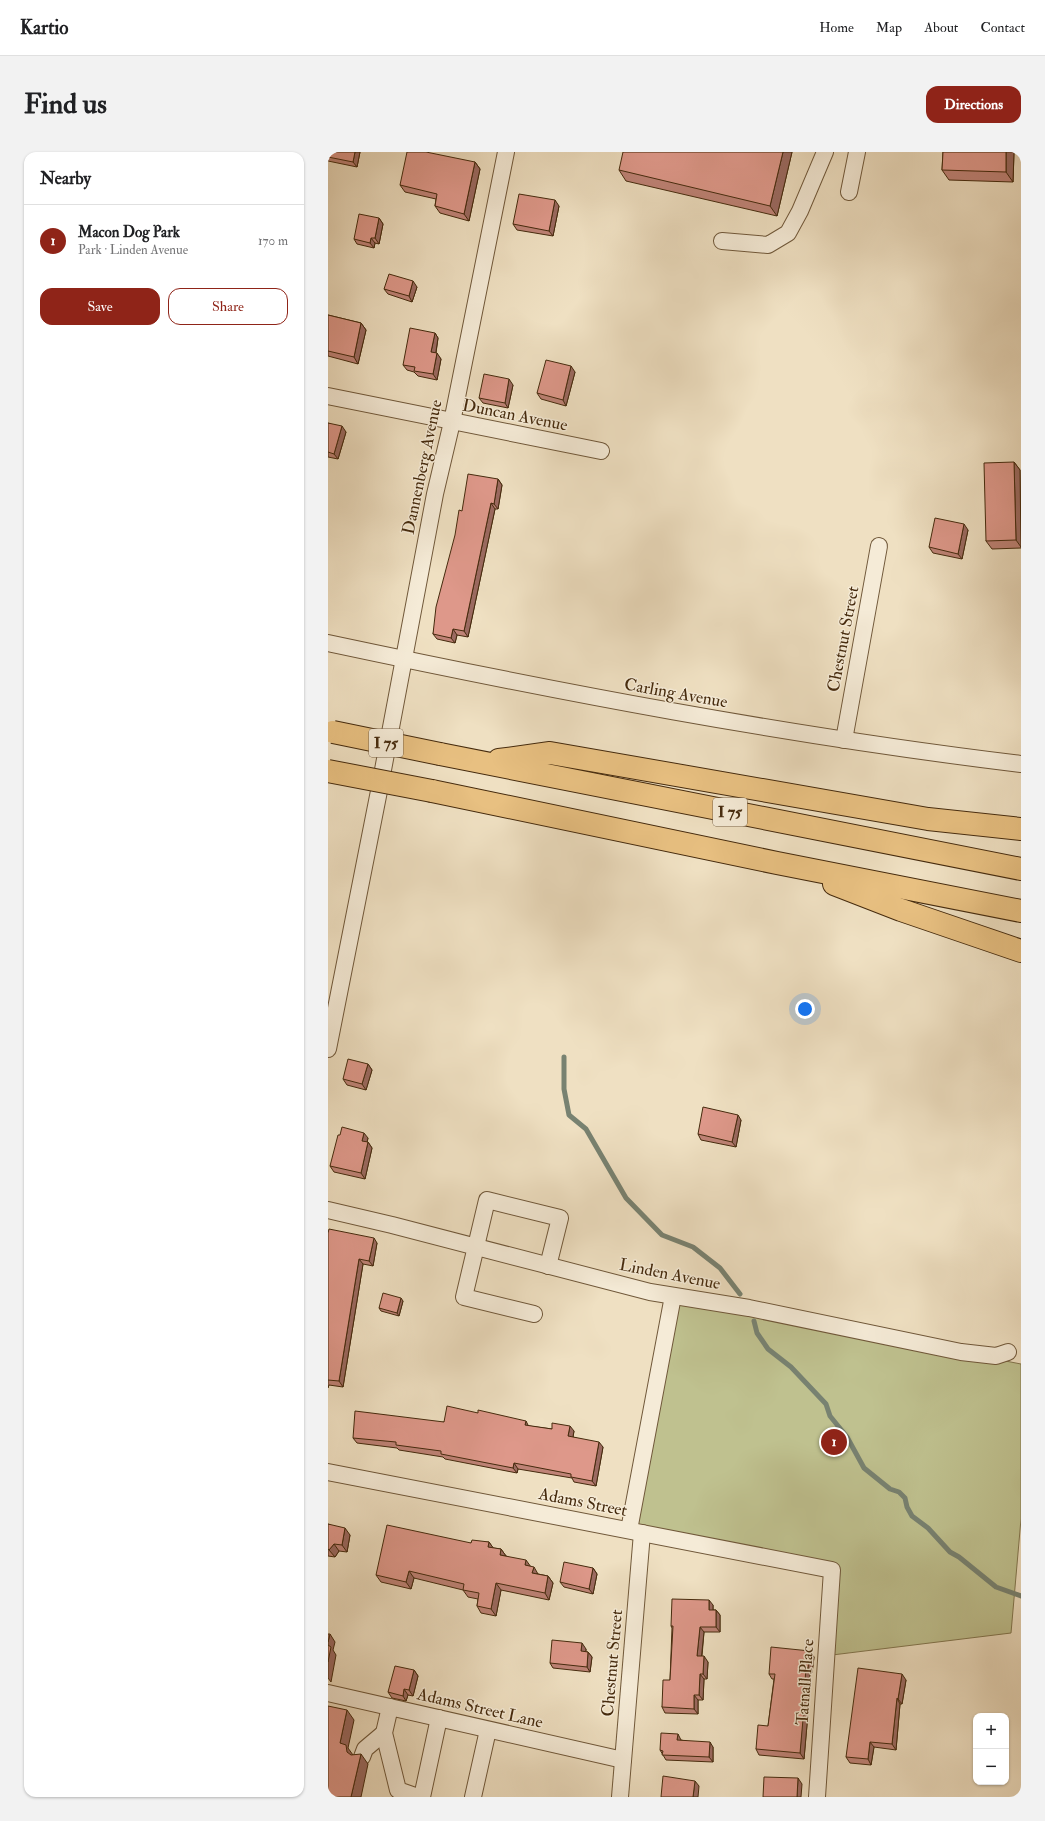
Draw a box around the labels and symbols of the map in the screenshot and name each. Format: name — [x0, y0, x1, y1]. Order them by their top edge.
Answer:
street label: Duncan Avenue — [461, 395, 569, 435]
street label: Dannenberg Avenue — [397, 398, 447, 536]
street label: Chestnut Street — [822, 584, 864, 694]
street label: Carling Avenue — [623, 674, 729, 712]
road number: I 75 — [369, 729, 403, 757]
road number: I 75 — [713, 798, 747, 826]
your location — [795, 999, 815, 1019]
street label: Linden Avenue — [618, 1254, 722, 1294]
pin: 1 — [821, 1427, 847, 1457]
street label: Adams Street — [536, 1483, 630, 1521]
street label: Chestnut Street — [597, 1608, 627, 1717]
street label: Tatnall Place — [792, 1638, 818, 1726]
street label: Adams Street Lane — [414, 1683, 545, 1733]

